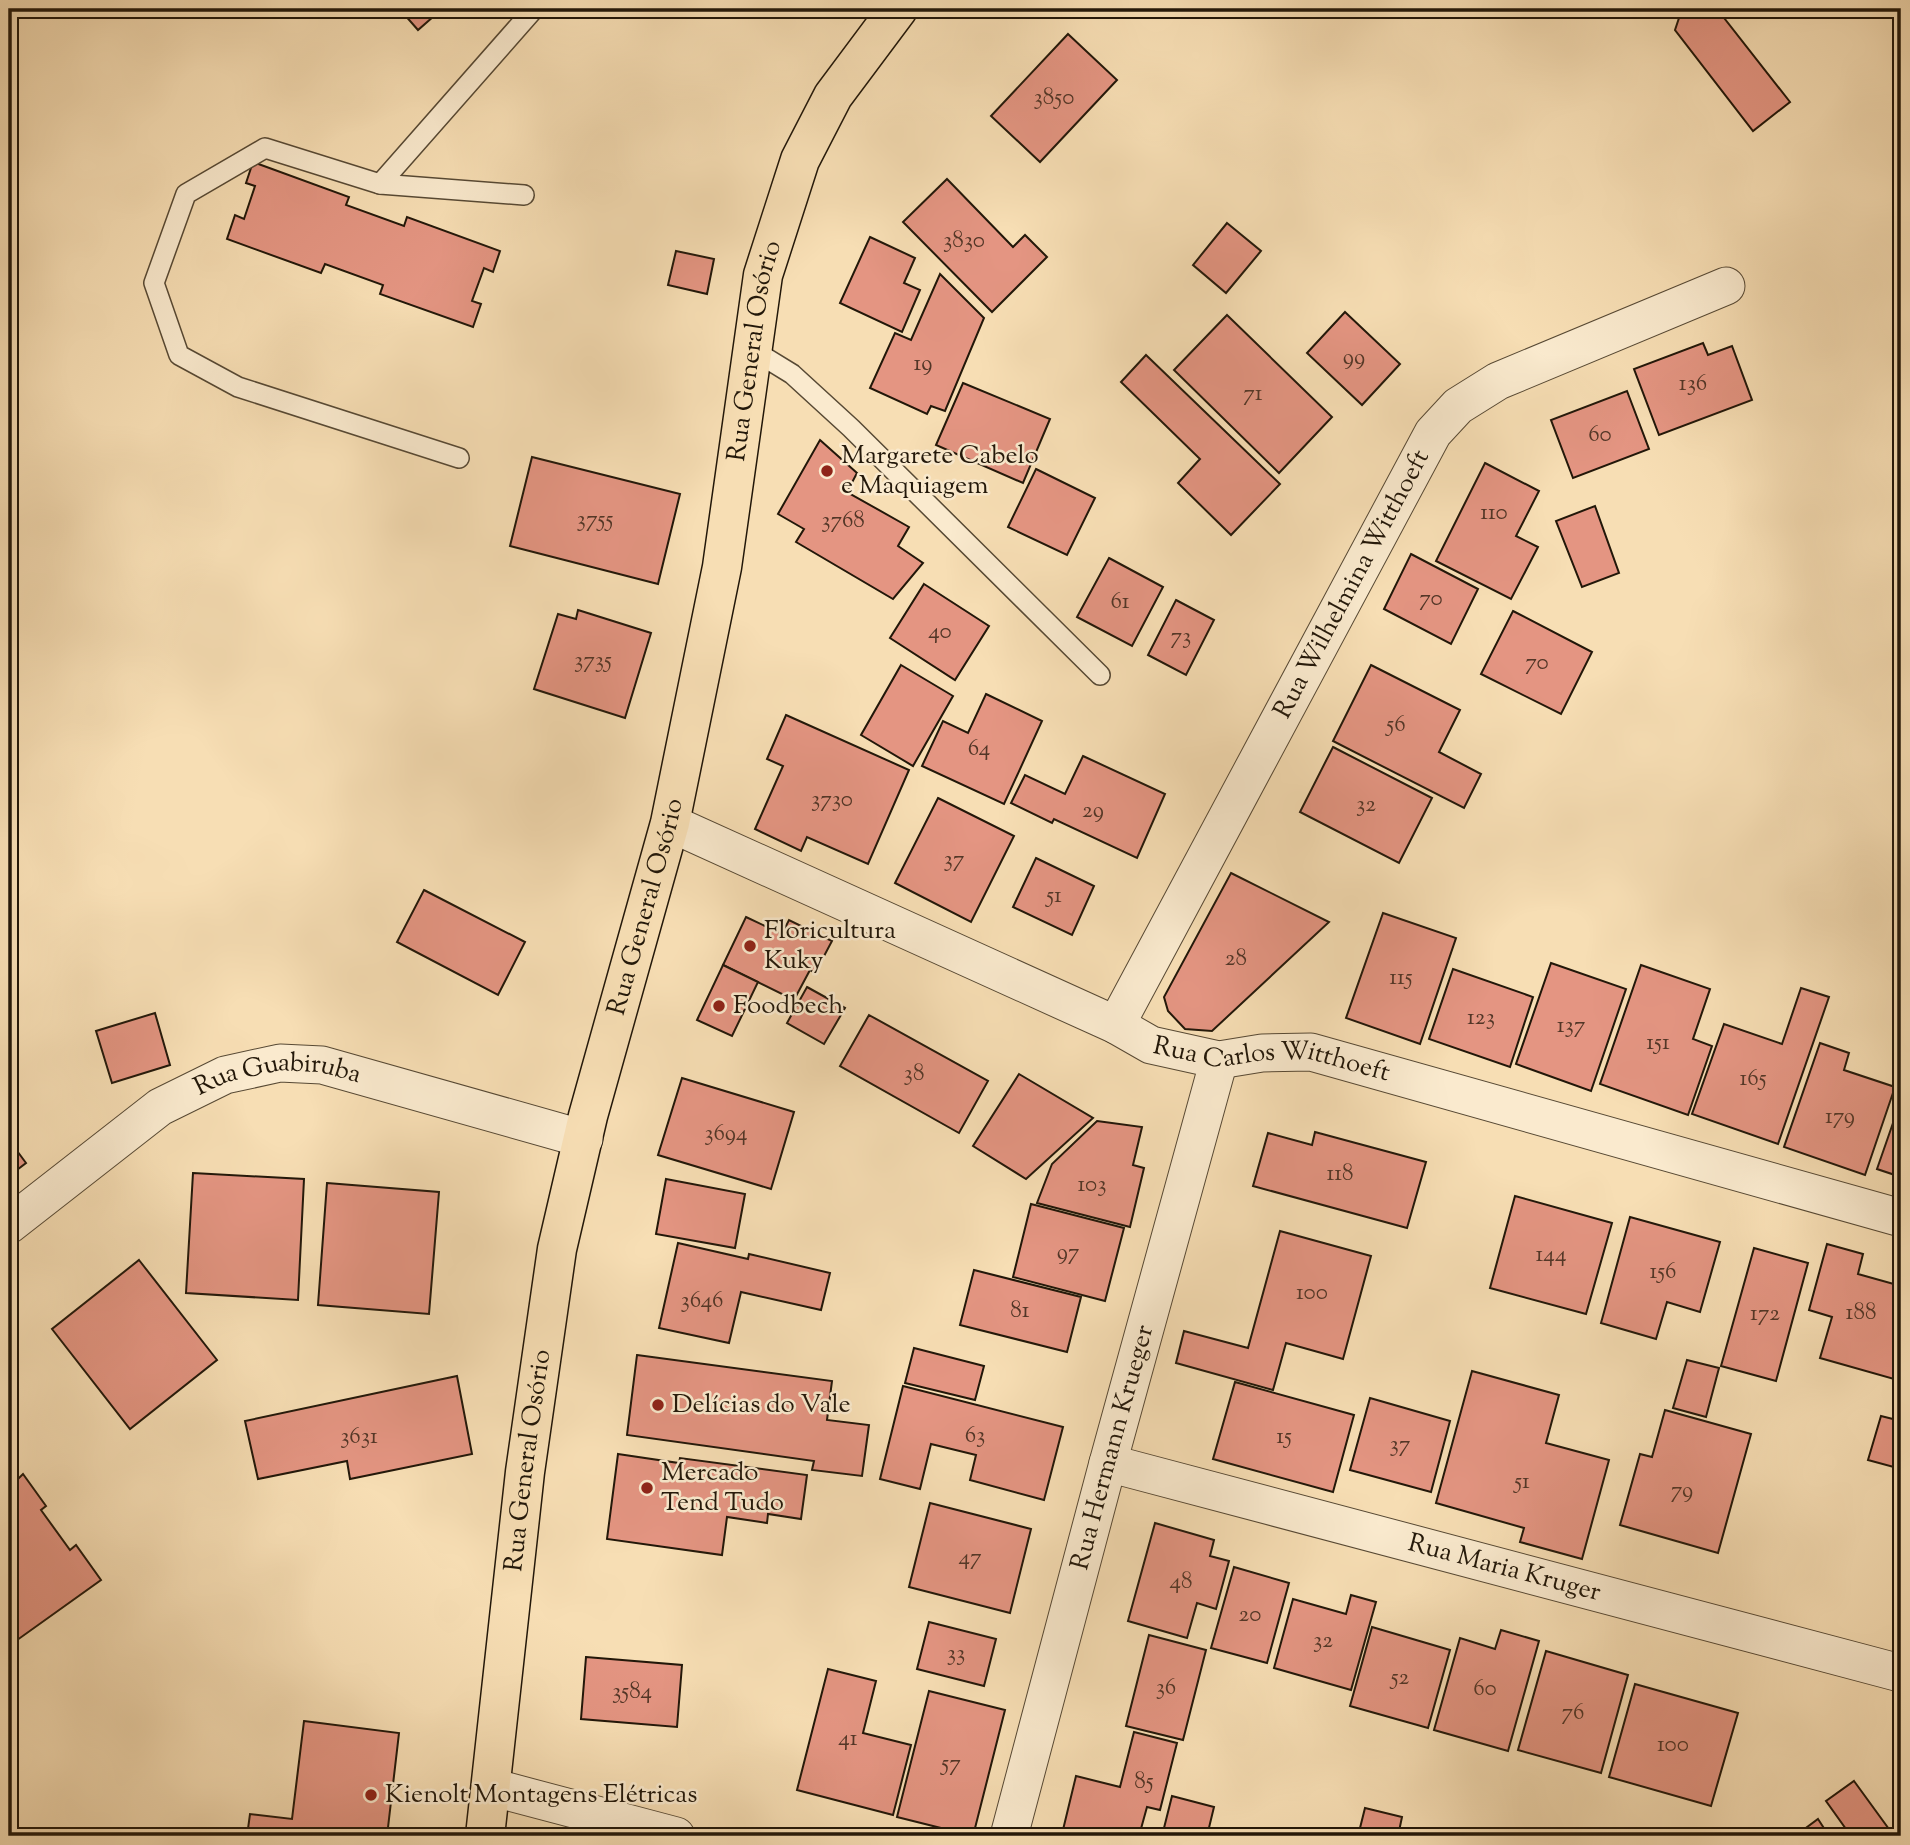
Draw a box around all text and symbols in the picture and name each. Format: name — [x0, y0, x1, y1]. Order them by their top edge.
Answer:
house number: 3850 — [1034, 82, 1074, 115]
house number: 3830 — [943, 225, 985, 258]
street label: Rua General Osório — [719, 236, 791, 464]
house number: 99 — [1343, 342, 1365, 375]
house number: 19 — [914, 348, 932, 381]
house number: 136 — [1679, 368, 1707, 401]
house number: 71 — [1243, 378, 1263, 411]
house number: 60 — [1588, 419, 1612, 452]
place label: Margarete Cabelo e Maquiagem — [841, 438, 1039, 505]
street label: Rua Wilhelmina Witthoeft — [1265, 443, 1439, 725]
marker: Margarete Cabelo e Maquiagem — [819, 463, 835, 479]
house number: 110 — [1480, 497, 1508, 530]
house number: 3755 — [577, 504, 614, 537]
house number: 3768 — [821, 505, 865, 538]
house number: 70 — [1419, 583, 1443, 616]
house number: 61 — [1110, 586, 1130, 619]
house number: 40 — [928, 616, 952, 649]
house number: 73 — [1171, 621, 1191, 654]
house number: 3735 — [574, 645, 612, 678]
house number: 70 — [1525, 647, 1549, 680]
house number: 56 — [1384, 709, 1406, 742]
house number: 64 — [968, 733, 990, 766]
house number: 3730 — [811, 784, 853, 817]
house number: 32 — [1356, 789, 1376, 822]
street label: Rua General Osório — [599, 795, 693, 1020]
house number: 29 — [1082, 795, 1104, 828]
house number: 37 — [944, 844, 965, 877]
house number: 51 — [1044, 880, 1062, 913]
place label: Floricultura Kuky — [764, 913, 896, 980]
marker: Floricultura Kuky — [742, 938, 758, 954]
house number: 28 — [1225, 943, 1247, 976]
house number: 115 — [1389, 962, 1413, 995]
place label: Foodbech — [733, 988, 844, 1025]
marker: Foodbech — [711, 998, 727, 1014]
house number: 123 — [1467, 1002, 1495, 1035]
house number: 137 — [1557, 1010, 1586, 1043]
street label: Rua Carlos Witthoeft — [1150, 1027, 1394, 1092]
house number: 151 — [1646, 1027, 1670, 1060]
street label: Rua Guabiruba — [188, 1044, 365, 1106]
house number: 38 — [904, 1058, 924, 1091]
house number: 165 — [1739, 1063, 1767, 1096]
house number: 179 — [1825, 1101, 1855, 1134]
house number: 3694 — [704, 1118, 748, 1151]
house number: 118 — [1326, 1158, 1354, 1191]
house number: 103 — [1077, 1169, 1107, 1202]
house number: 97 — [1057, 1237, 1080, 1270]
house number: 144 — [1535, 1239, 1567, 1272]
house number: 156 — [1649, 1256, 1677, 1289]
house number: 100 — [1296, 1277, 1328, 1310]
house number: 3646 — [681, 1285, 723, 1318]
house number: 81 — [1010, 1295, 1030, 1328]
house number: 188 — [1846, 1297, 1876, 1330]
house number: 172 — [1750, 1298, 1780, 1331]
street label: Rua Hermann Krueger — [1062, 1321, 1164, 1574]
street label: Rua General Osório — [496, 1347, 561, 1573]
place label: Delícias do Vale — [672, 1387, 851, 1424]
marker: Delícias do Vale — [650, 1397, 666, 1413]
house number: 63 — [965, 1420, 985, 1453]
house number: 3631 — [340, 1421, 378, 1454]
house number: 15 — [1276, 1421, 1292, 1454]
house number: 37 — [1390, 1429, 1411, 1462]
place label: Mercado Tend Tudo — [661, 1455, 784, 1522]
house number: 51 — [1512, 1466, 1530, 1499]
house number: 79 — [1671, 1475, 1693, 1508]
marker: Mercado Tend Tudo — [639, 1480, 655, 1496]
street label: Rua Maria Kruger — [1404, 1525, 1605, 1611]
house number: 47 — [958, 1542, 982, 1575]
house number: 48 — [1169, 1566, 1193, 1599]
house number: 20 — [1239, 1599, 1261, 1632]
house number: 32 — [1313, 1625, 1333, 1658]
house number: 33 — [947, 1638, 965, 1671]
house number: 52 — [1389, 1662, 1410, 1695]
house number: 36 — [1156, 1672, 1176, 1705]
house number: 60 — [1473, 1673, 1497, 1706]
house number: 3584 — [612, 1676, 652, 1709]
house number: 76 — [1562, 1697, 1584, 1730]
house number: 41 — [838, 1723, 858, 1756]
house number: 100 — [1657, 1729, 1689, 1762]
house number: 57 — [939, 1748, 961, 1781]
house number: 85 — [1134, 1766, 1154, 1799]
place label: Kienolt Montagens Elétricas — [385, 1777, 698, 1814]
marker: Kienolt Montagens Elétricas — [363, 1787, 379, 1803]

